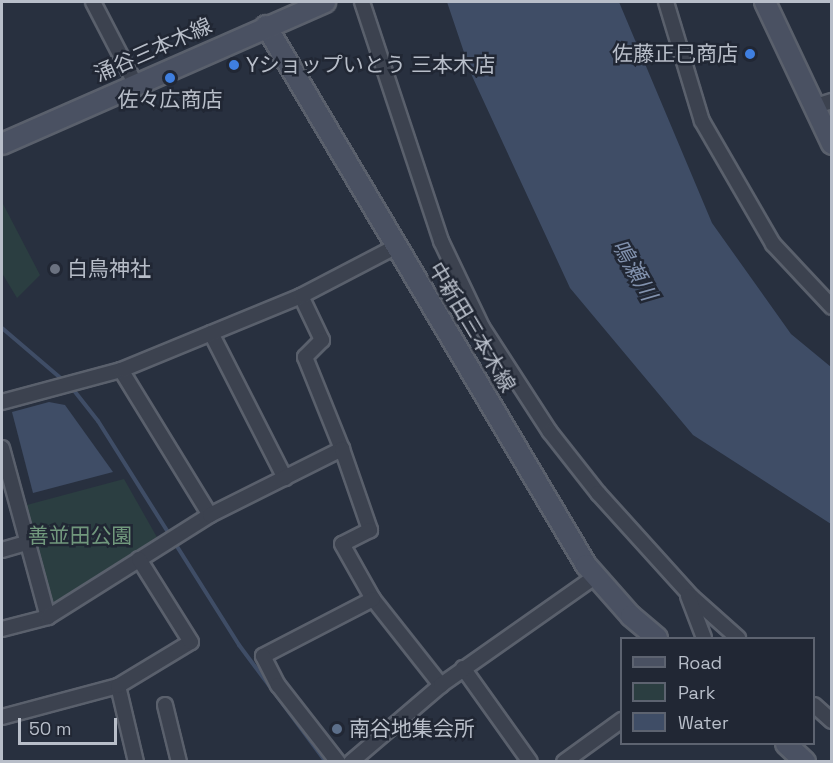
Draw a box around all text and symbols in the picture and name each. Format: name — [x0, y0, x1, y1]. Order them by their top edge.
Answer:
street label: 涌谷三本木線 — [90, 13, 216, 87]
place label: 佐藤正巳商店 — [612, 41, 738, 67]
marker: 佐藤正巳商店 — [743, 47, 757, 61]
place label: Yショップいとう 三本木店 — [246, 52, 495, 78]
marker: Yショップいとう 三本木店 — [227, 58, 241, 72]
marker: 佐々広商店 — [163, 71, 177, 85]
place label: 佐々広商店 — [118, 87, 222, 113]
water label: 鳴瀬川 — [606, 235, 662, 305]
place label: 白鳥神社 — [67, 256, 151, 282]
street label: 中新田三本木線 — [423, 258, 521, 396]
marker: 白鳥神社 — [48, 262, 62, 276]
park label: 善並田公園 — [28, 523, 132, 549]
legend — [620, 637, 815, 745]
text: Road — [678, 651, 722, 674]
text: Park — [678, 681, 715, 704]
scale bar — [21, 706, 120, 744]
text: Water — [678, 711, 729, 734]
place label: 南谷地集会所 — [349, 716, 475, 742]
text: 50 m — [29, 717, 71, 740]
marker: 南谷地集会所 — [330, 722, 344, 736]

